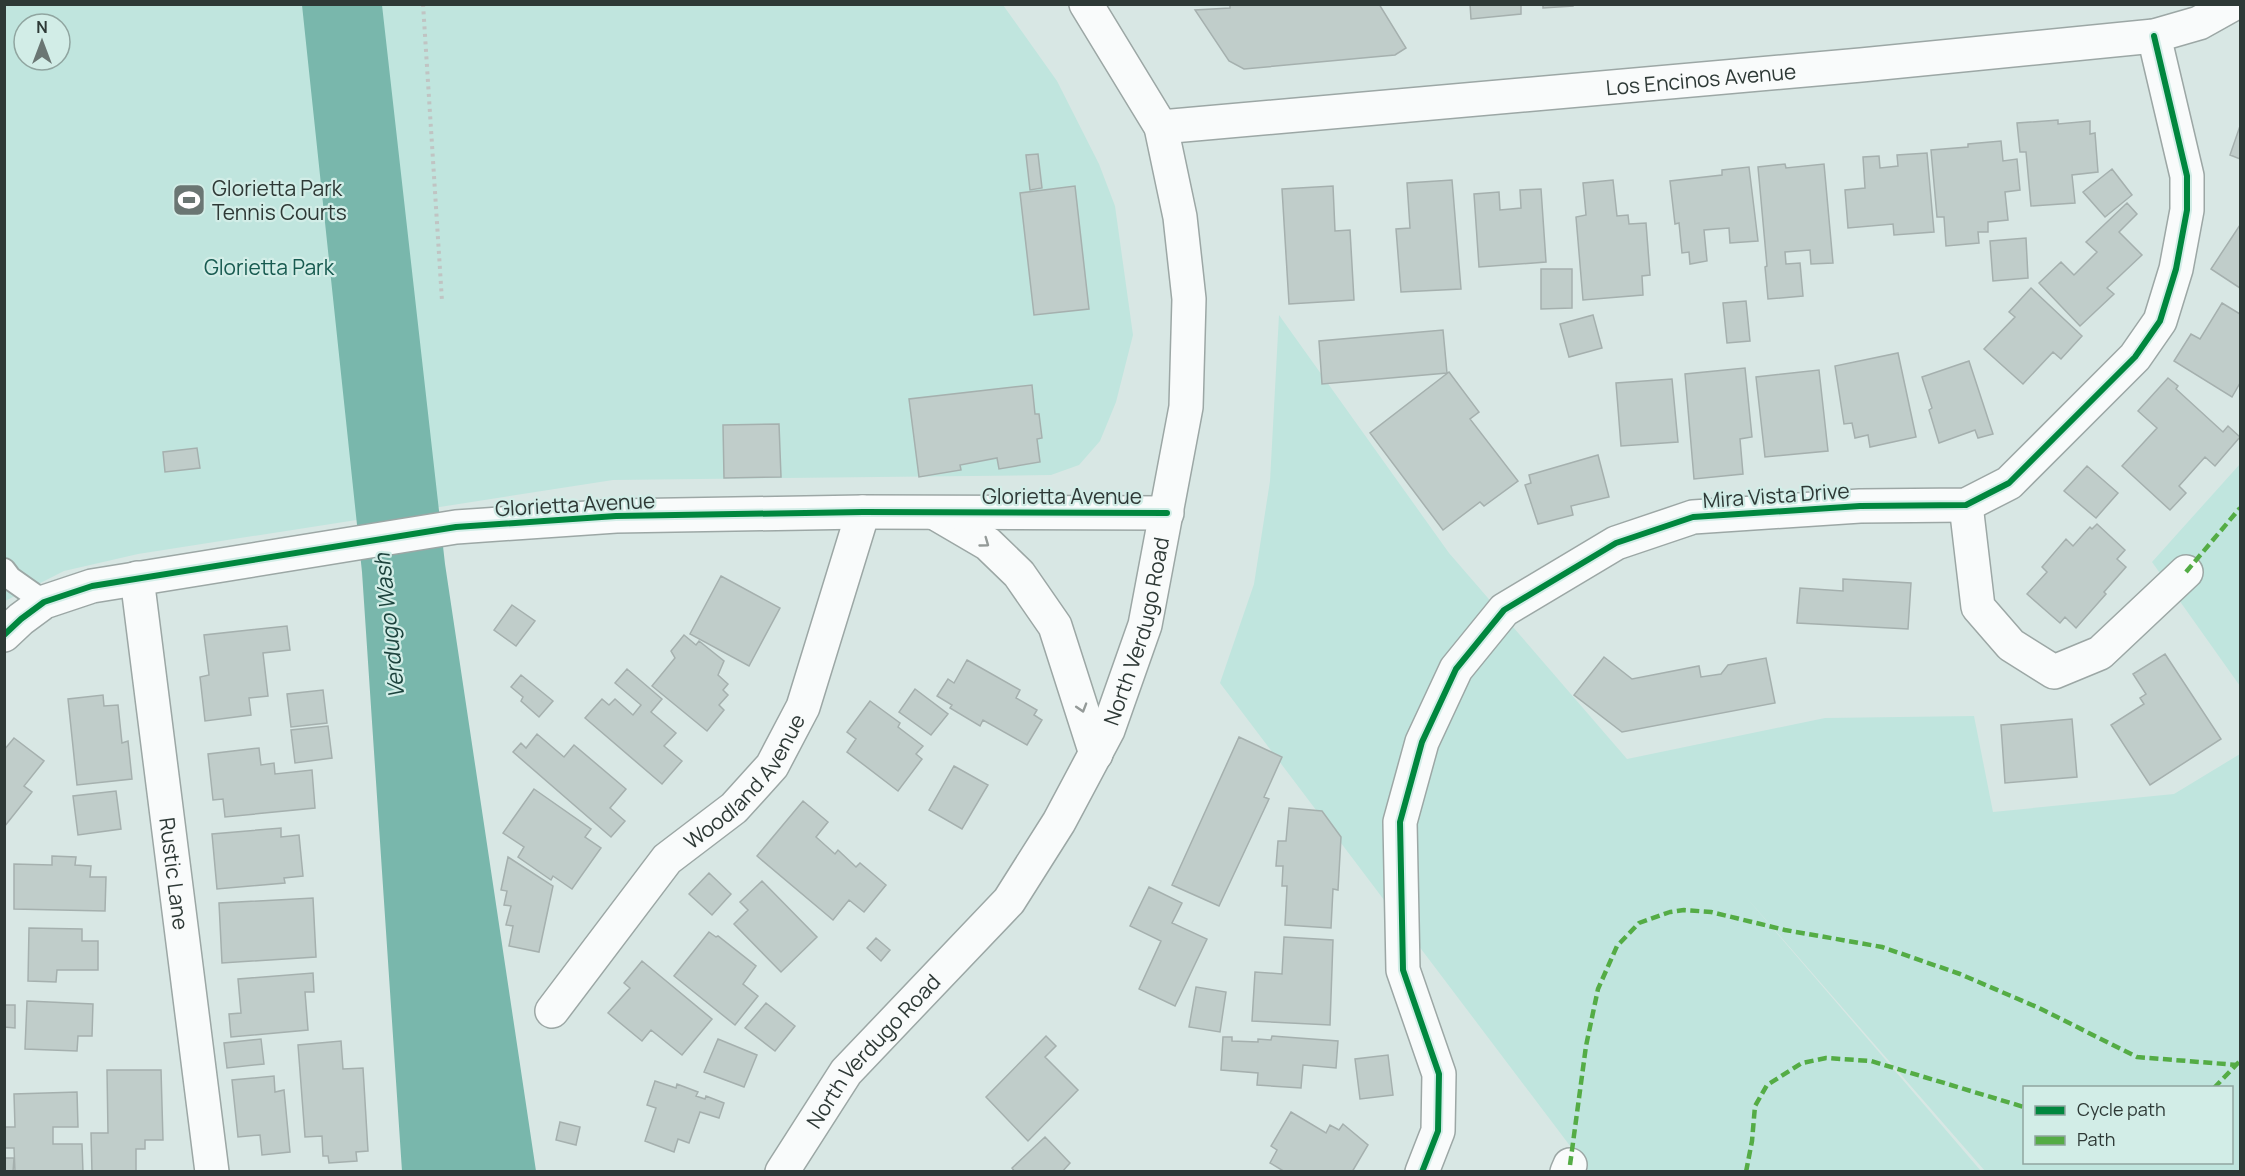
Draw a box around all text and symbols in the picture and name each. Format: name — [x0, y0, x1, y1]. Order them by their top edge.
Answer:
north arrow — [12, 12, 72, 72]
text: N — [36, 16, 48, 38]
street label: Los Encinos Avenue — [1605, 57, 1797, 102]
place label: Glorietta Park Tennis Courts — [212, 174, 347, 226]
sports icon: Glorietta Park Tennis Courts — [171, 182, 207, 218]
park label: Glorietta Park — [204, 253, 335, 281]
street label: Mira Vista Drive — [1702, 476, 1850, 514]
street label: Glorietta Avenue — [982, 482, 1142, 510]
street label: Glorietta Avenue — [494, 486, 656, 522]
street label: North Verdugo Road — [1097, 535, 1175, 729]
one-way arrow — [979, 536, 990, 547]
water label: Verdugo Wash — [366, 551, 412, 700]
one-way arrow — [1075, 702, 1087, 713]
street label: Woodland Avenue — [678, 709, 811, 855]
street label: Rustic Lane — [153, 816, 195, 931]
street label: North Verdugo Road — [800, 968, 946, 1133]
legend — [2023, 1086, 2233, 1164]
text: Cycle path — [2077, 1097, 2166, 1121]
text: Path — [2077, 1127, 2115, 1151]

